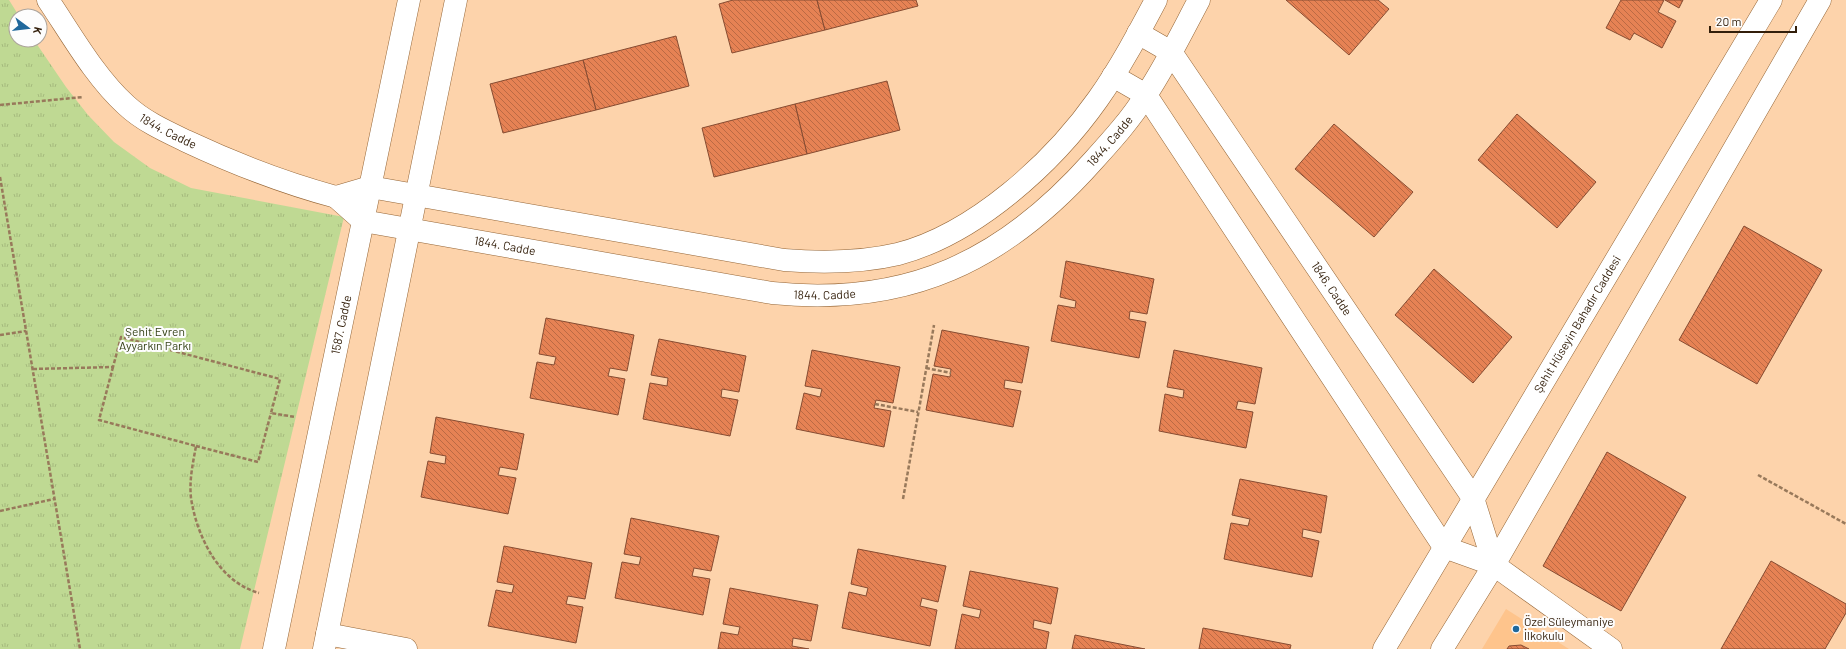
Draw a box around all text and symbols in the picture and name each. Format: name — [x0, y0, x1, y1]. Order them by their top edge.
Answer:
north arrow — [8, 8, 48, 48]
scale bar — [1710, 8, 1796, 34]
text: 20 m — [1716, 14, 1742, 28]
text: K — [31, 26, 45, 36]
street label: 1844. Cadde — [137, 110, 199, 151]
street label: 1844. Cadde — [1084, 113, 1135, 169]
street label: 1844. Cadde — [473, 233, 537, 257]
street label: Şehit Hüseyin Bahadır Caddesi — [1530, 253, 1623, 395]
street label: 1846. Cadde — [1309, 259, 1355, 318]
street label: 1844. Cadde — [793, 286, 856, 301]
street label: 1587. Cadde — [327, 294, 353, 356]
park label: Şehit Evren Ayyarkın Parkı — [119, 324, 191, 352]
place label: Özel Süleymaniye İlkokulu — [1524, 614, 1614, 642]
marker: Özel Süleymaniye İlkokulu — [1511, 624, 1521, 634]

